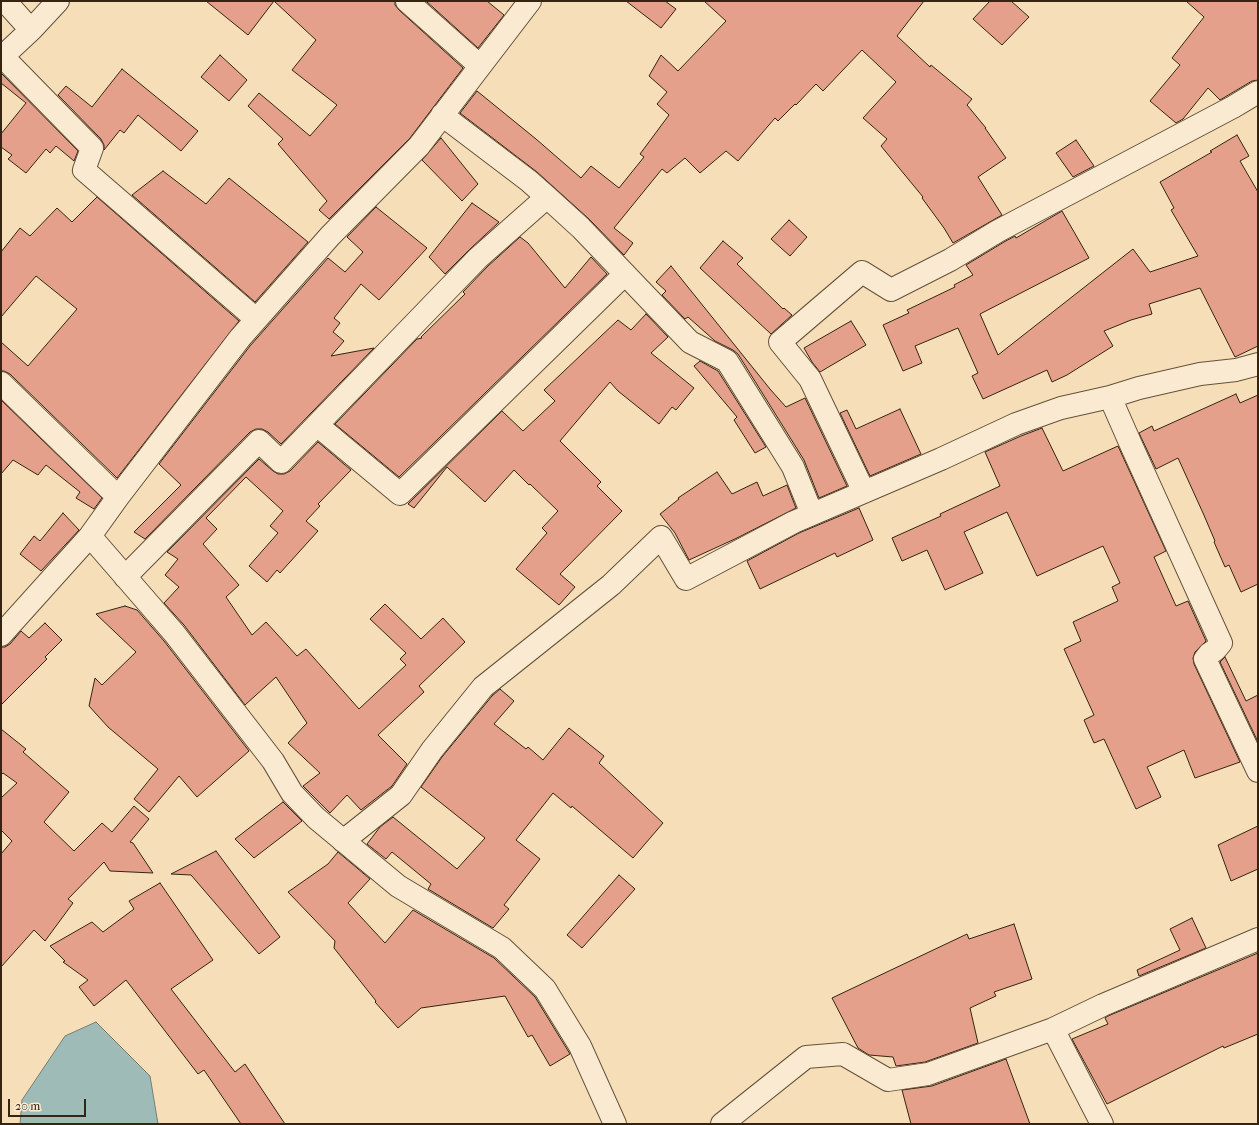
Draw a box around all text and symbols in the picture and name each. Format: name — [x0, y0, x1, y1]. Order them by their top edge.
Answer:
scale bar — [10, 1091, 88, 1117]
text: 20 m — [15, 1099, 40, 1113]

